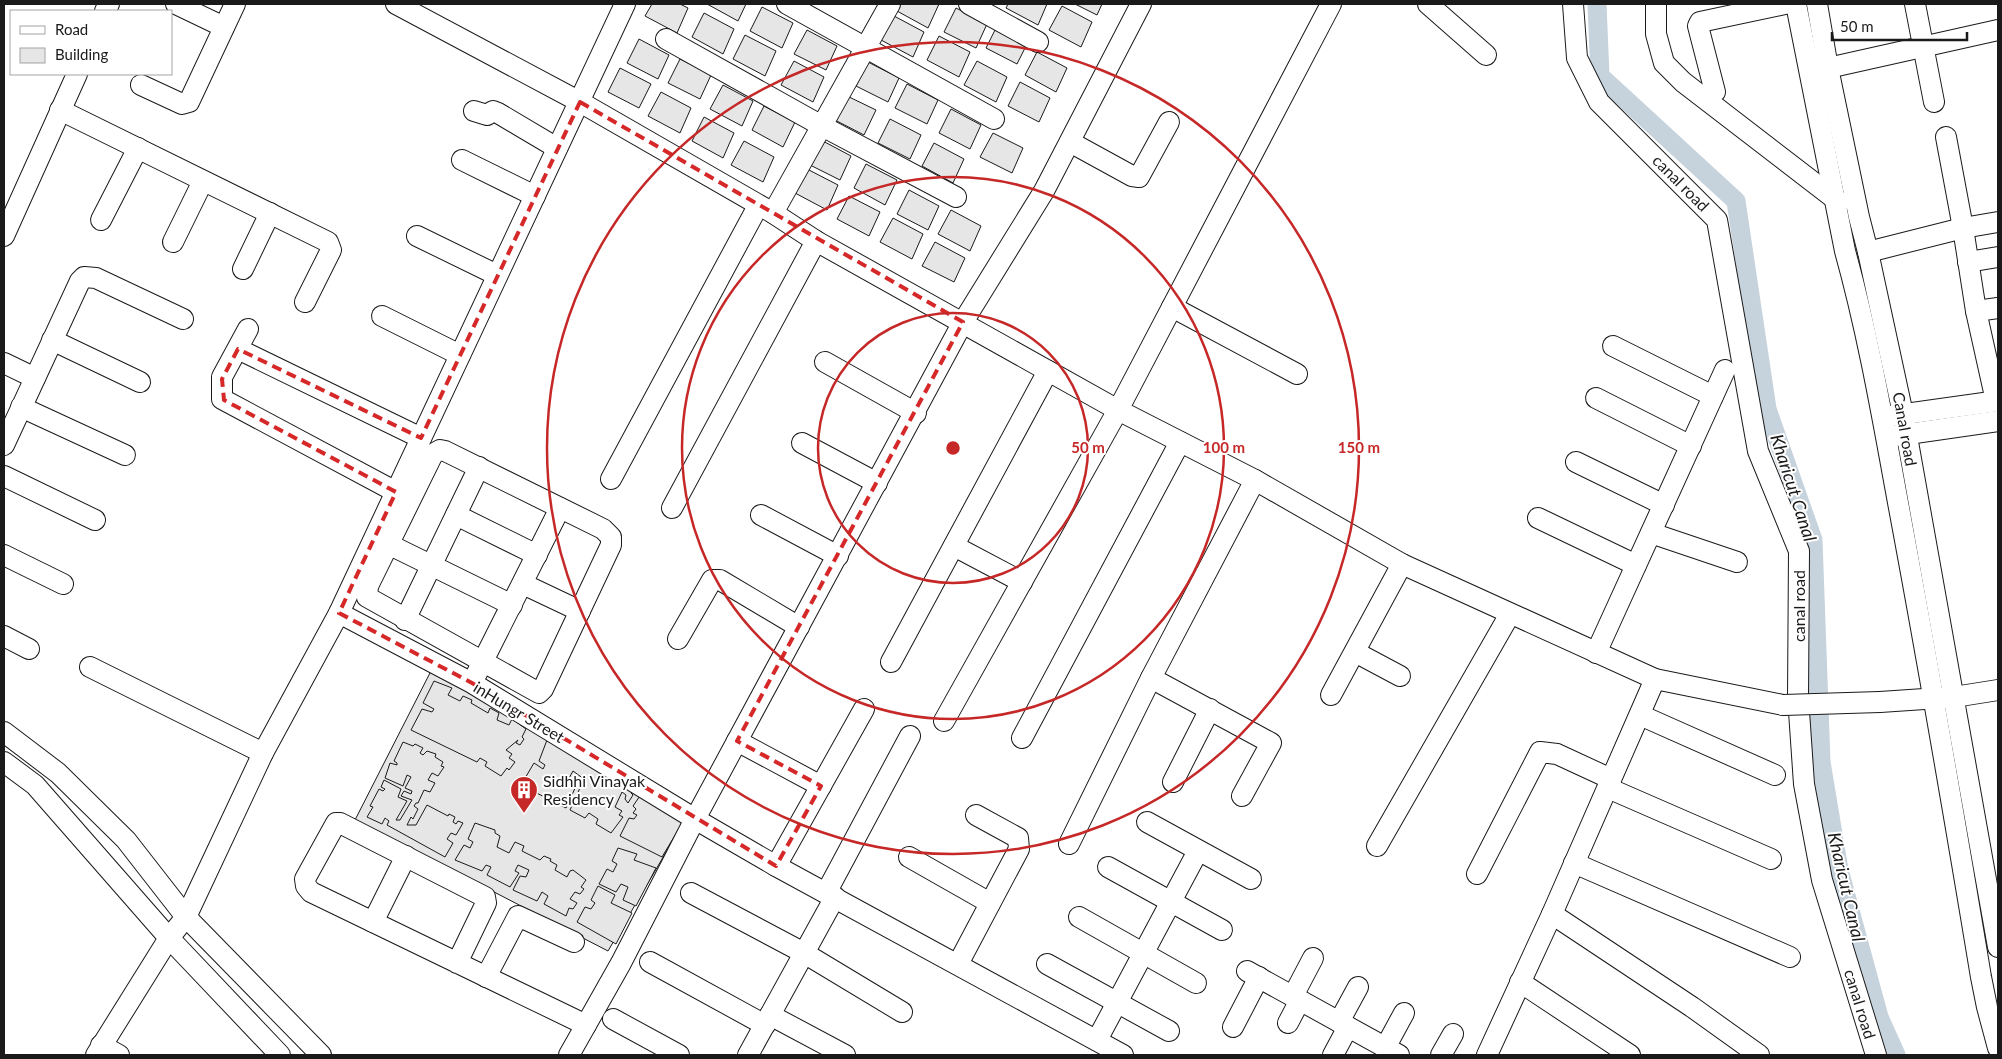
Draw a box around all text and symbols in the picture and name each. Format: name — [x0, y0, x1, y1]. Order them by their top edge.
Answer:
legend — [10, 10, 172, 75]
scale bar — [1832, 10, 1967, 42]
text: 50 m — [1840, 17, 1874, 35]
text: Road — [55, 20, 88, 38]
text: Building — [55, 45, 108, 63]
street label: canal road — [1649, 151, 1713, 215]
street label: Canal road — [1890, 390, 1921, 467]
water label: Kharicut Canal — [1766, 431, 1822, 544]
text: 50 m — [1071, 438, 1105, 456]
text: 100 m — [1203, 438, 1245, 456]
text: 150 m — [1338, 438, 1380, 456]
centre of rings — [944, 439, 962, 457]
street label: canal road — [1789, 570, 1808, 642]
street label: inHungr Street — [470, 677, 568, 746]
place label: Sidhhi Vinayak Residency — [543, 771, 646, 808]
building icon: Sidhhi Vinayak Residency — [509, 775, 539, 814]
water label: Kharicut Canal — [1824, 830, 1870, 944]
street label: canal road — [1841, 967, 1880, 1041]

